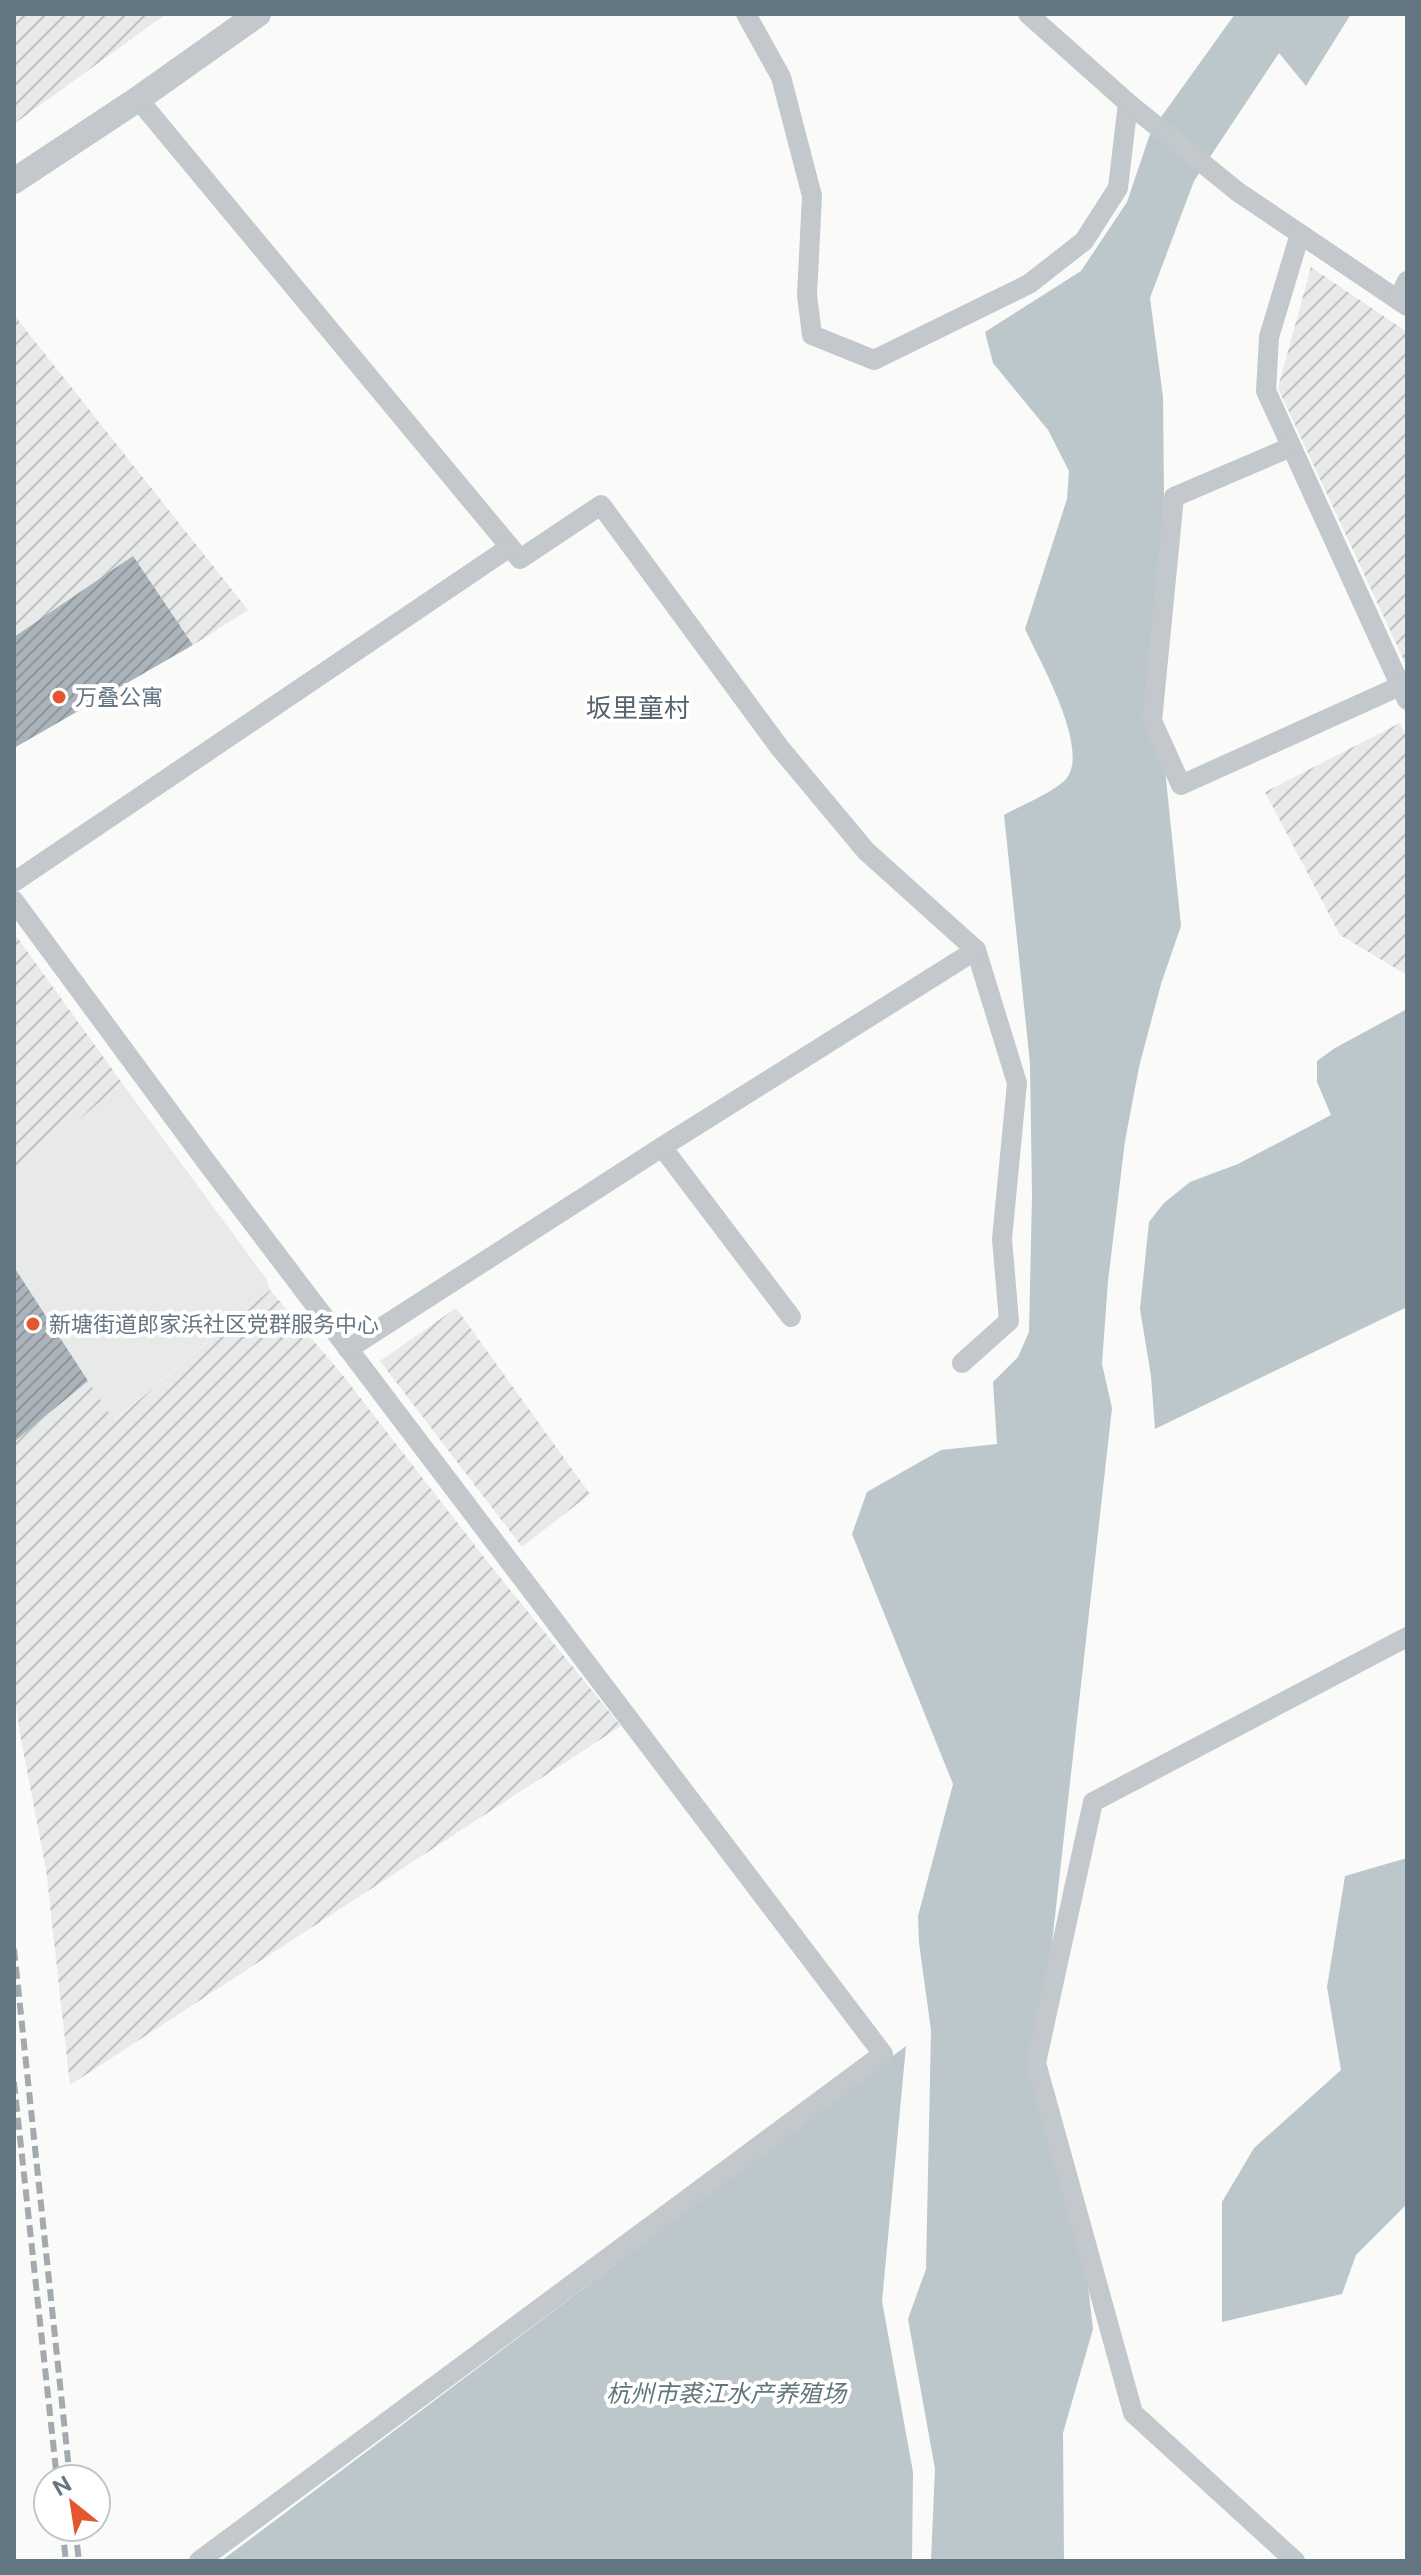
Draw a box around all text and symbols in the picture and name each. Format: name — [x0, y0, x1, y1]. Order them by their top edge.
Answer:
place label: 万叠公寓 — [75, 684, 163, 710]
marker: 万叠公寓 — [50, 688, 68, 706]
district label: 坂里童村 — [586, 692, 690, 723]
place label: 新塘街道郎家浜社区党群服务中心 — [49, 1311, 379, 1337]
marker: 新塘街道郎家浜社区党群服务中心 — [24, 1315, 42, 1333]
water label: 杭州市裘江水产养殖场 — [606, 2379, 848, 2407]
north arrow — [32, 2463, 112, 2543]
text: N — [48, 2470, 76, 2501]

